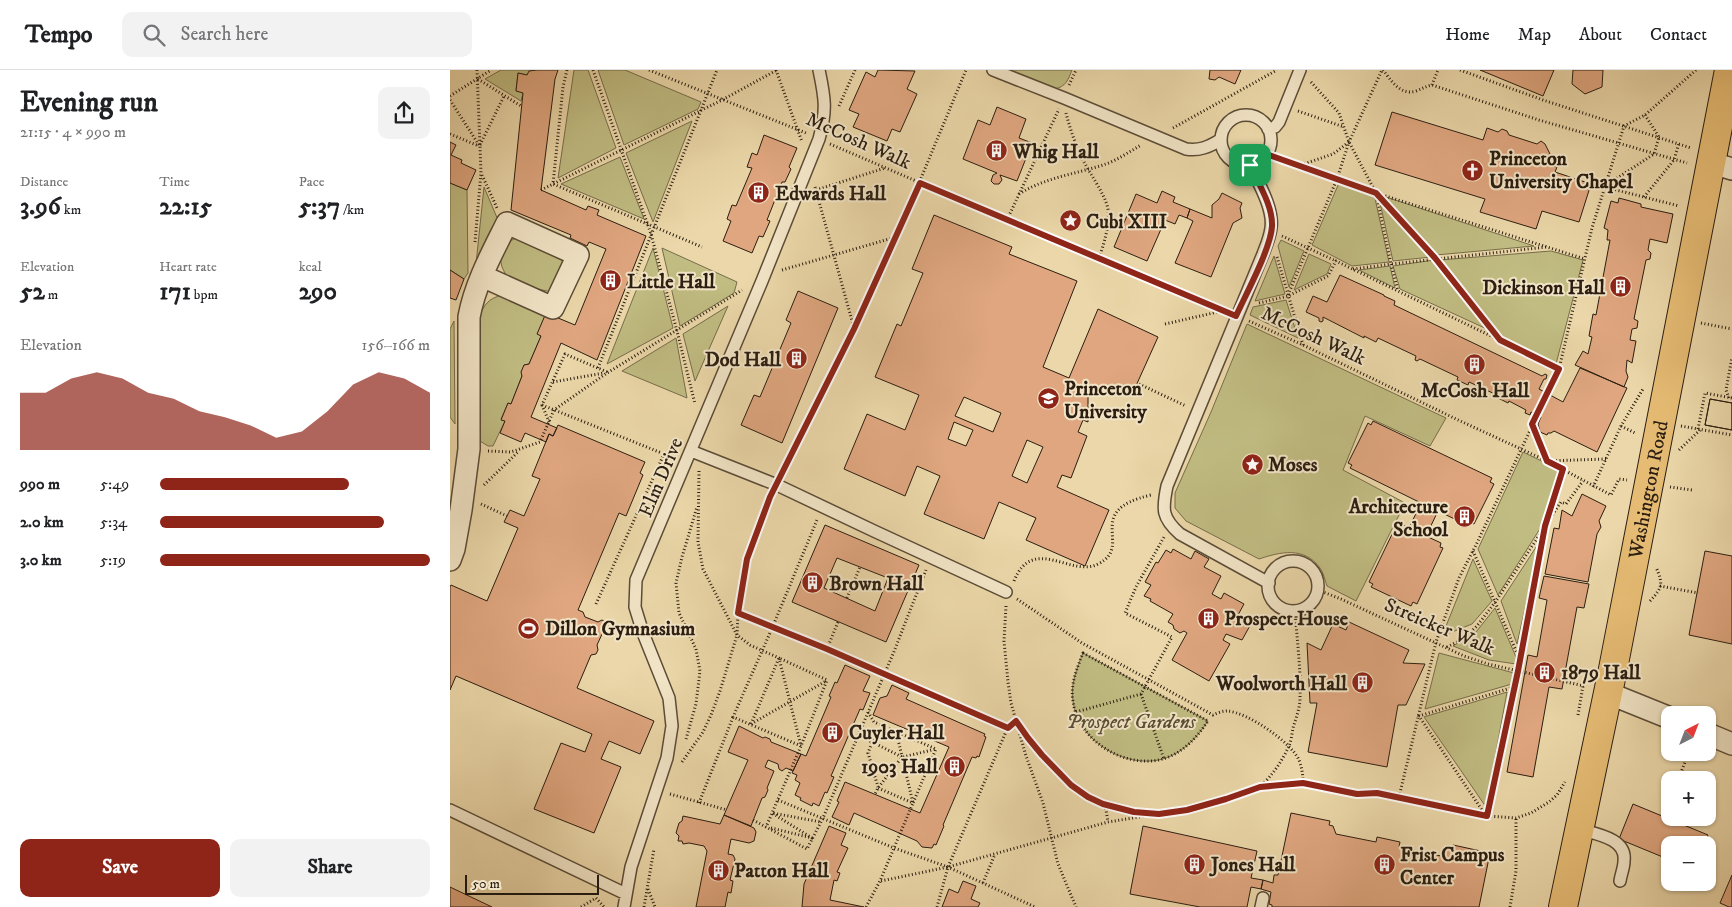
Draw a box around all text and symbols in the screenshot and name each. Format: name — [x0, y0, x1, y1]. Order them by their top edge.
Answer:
search box — [122, 12, 472, 57]
text: Tempo — [25, 20, 92, 50]
icon: search — [140, 21, 168, 49]
text: Search here — [180, 23, 268, 46]
text: Home — [1445, 24, 1490, 46]
text: Map — [1518, 24, 1551, 46]
text: About — [1579, 24, 1622, 46]
text: Contact — [1650, 24, 1707, 46]
text: Evening run — [20, 85, 158, 120]
button: share — [378, 87, 430, 139]
street label: McCosh Walk — [802, 107, 915, 176]
text: 21:15 · 4 × 990 m — [20, 122, 126, 142]
building icon: Whig Hall — [985, 139, 1009, 163]
place label: Whig Hall — [1012, 140, 1100, 165]
pin — [1229, 144, 1271, 186]
place label: Princeton University Chapel — [1489, 147, 1634, 195]
icon: arrive — [1236, 151, 1264, 179]
church icon: Princeton University Chapel — [1461, 158, 1485, 182]
text: Distance — [20, 173, 68, 191]
text: Time — [159, 173, 190, 191]
text: Pace — [299, 173, 325, 191]
building icon: Edwards Hall — [747, 181, 771, 205]
place label: Edwards Hall — [775, 182, 887, 207]
text: 3.96 — [20, 191, 61, 222]
text: 22:15 — [159, 191, 212, 222]
text: 5:37 — [299, 191, 340, 222]
text: km — [61, 201, 81, 219]
text: /km — [340, 201, 364, 219]
place icon: Cubi XIII — [1058, 209, 1082, 233]
place label: Cubi XIII — [1086, 210, 1167, 235]
text: Elevation — [20, 258, 74, 276]
text: Heart rate — [159, 258, 217, 276]
text: kcal — [299, 258, 322, 276]
building icon: Little Hall — [599, 269, 623, 293]
place label: Little Hall — [627, 270, 716, 295]
building icon: Dickinson Hall — [1609, 275, 1633, 299]
text: 52 — [20, 276, 45, 307]
text: 171 — [159, 276, 191, 307]
text: 290 — [299, 276, 337, 307]
place label: Dickinson Hall — [1482, 276, 1606, 301]
text: m — [45, 286, 58, 304]
text: bpm — [191, 286, 218, 304]
street label: McCosh Walk — [1257, 301, 1370, 372]
text: Elevation — [20, 335, 82, 355]
text: 156–166 m — [362, 335, 430, 355]
building icon: Dod Hall — [785, 347, 809, 371]
place label: Dod Hall — [705, 348, 782, 373]
building icon: McCosh Hall — [1463, 352, 1487, 376]
place label: Princeton University — [1064, 377, 1147, 425]
place label: McCosh Hall — [1421, 379, 1530, 404]
school or university icon: Princeton University — [1036, 387, 1060, 411]
street label: Washington Road — [1623, 418, 1675, 562]
street label: Elm Drive — [633, 434, 689, 521]
place icon: Moses — [1240, 452, 1264, 476]
place label: Moses — [1268, 453, 1318, 478]
text: 990 m — [20, 474, 60, 494]
text: 5:49 — [100, 474, 129, 494]
place label: Architecture School — [1348, 495, 1449, 543]
building icon: Architecture School — [1452, 505, 1476, 529]
text: 2.0 km — [20, 512, 64, 532]
text: 5:34 — [100, 512, 127, 532]
text: 3.0 km — [20, 550, 62, 570]
text: 5:19 — [100, 550, 126, 570]
building icon: Brown Hall — [801, 571, 825, 595]
place label: Brown Hall — [829, 572, 925, 597]
street label: Streicker Walk — [1380, 593, 1499, 662]
building icon: Prospect House — [1196, 606, 1220, 630]
place label: Prospect House — [1224, 607, 1349, 632]
sports icon: Dillon Gymnasium — [517, 616, 541, 640]
place label: Dillon Gymnasium — [545, 617, 695, 642]
building icon: 1879 Hall — [1533, 660, 1557, 684]
place label: 1879 Hall — [1561, 661, 1641, 686]
building icon: Woolworth Hall — [1351, 671, 1375, 695]
place label: Woolworth Hall — [1215, 672, 1348, 697]
north arrow — [1661, 706, 1716, 761]
map controls — [1661, 706, 1716, 891]
park label: Prospect Gardens — [1066, 710, 1197, 735]
building icon: Cuyler Hall — [821, 720, 845, 744]
place label: Cuyler Hall — [849, 721, 945, 746]
building icon: 1903 Hall — [942, 754, 966, 778]
place label: 1903 Hall — [861, 755, 939, 780]
button: + — [1661, 771, 1716, 826]
button: − — [1661, 836, 1716, 891]
button: Save — [20, 839, 220, 897]
button: Share — [230, 839, 430, 897]
place label: Frist Campus Center — [1400, 843, 1505, 891]
building icon: Jones Hall — [1183, 852, 1207, 876]
place label: Jones Hall — [1209, 853, 1296, 878]
building icon: Frist Campus Center — [1372, 853, 1396, 877]
building icon: Patton Hall — [706, 858, 730, 882]
place label: Patton Hall — [734, 859, 830, 884]
scale bar — [465, 872, 599, 895]
text: 50 m — [472, 875, 500, 893]

